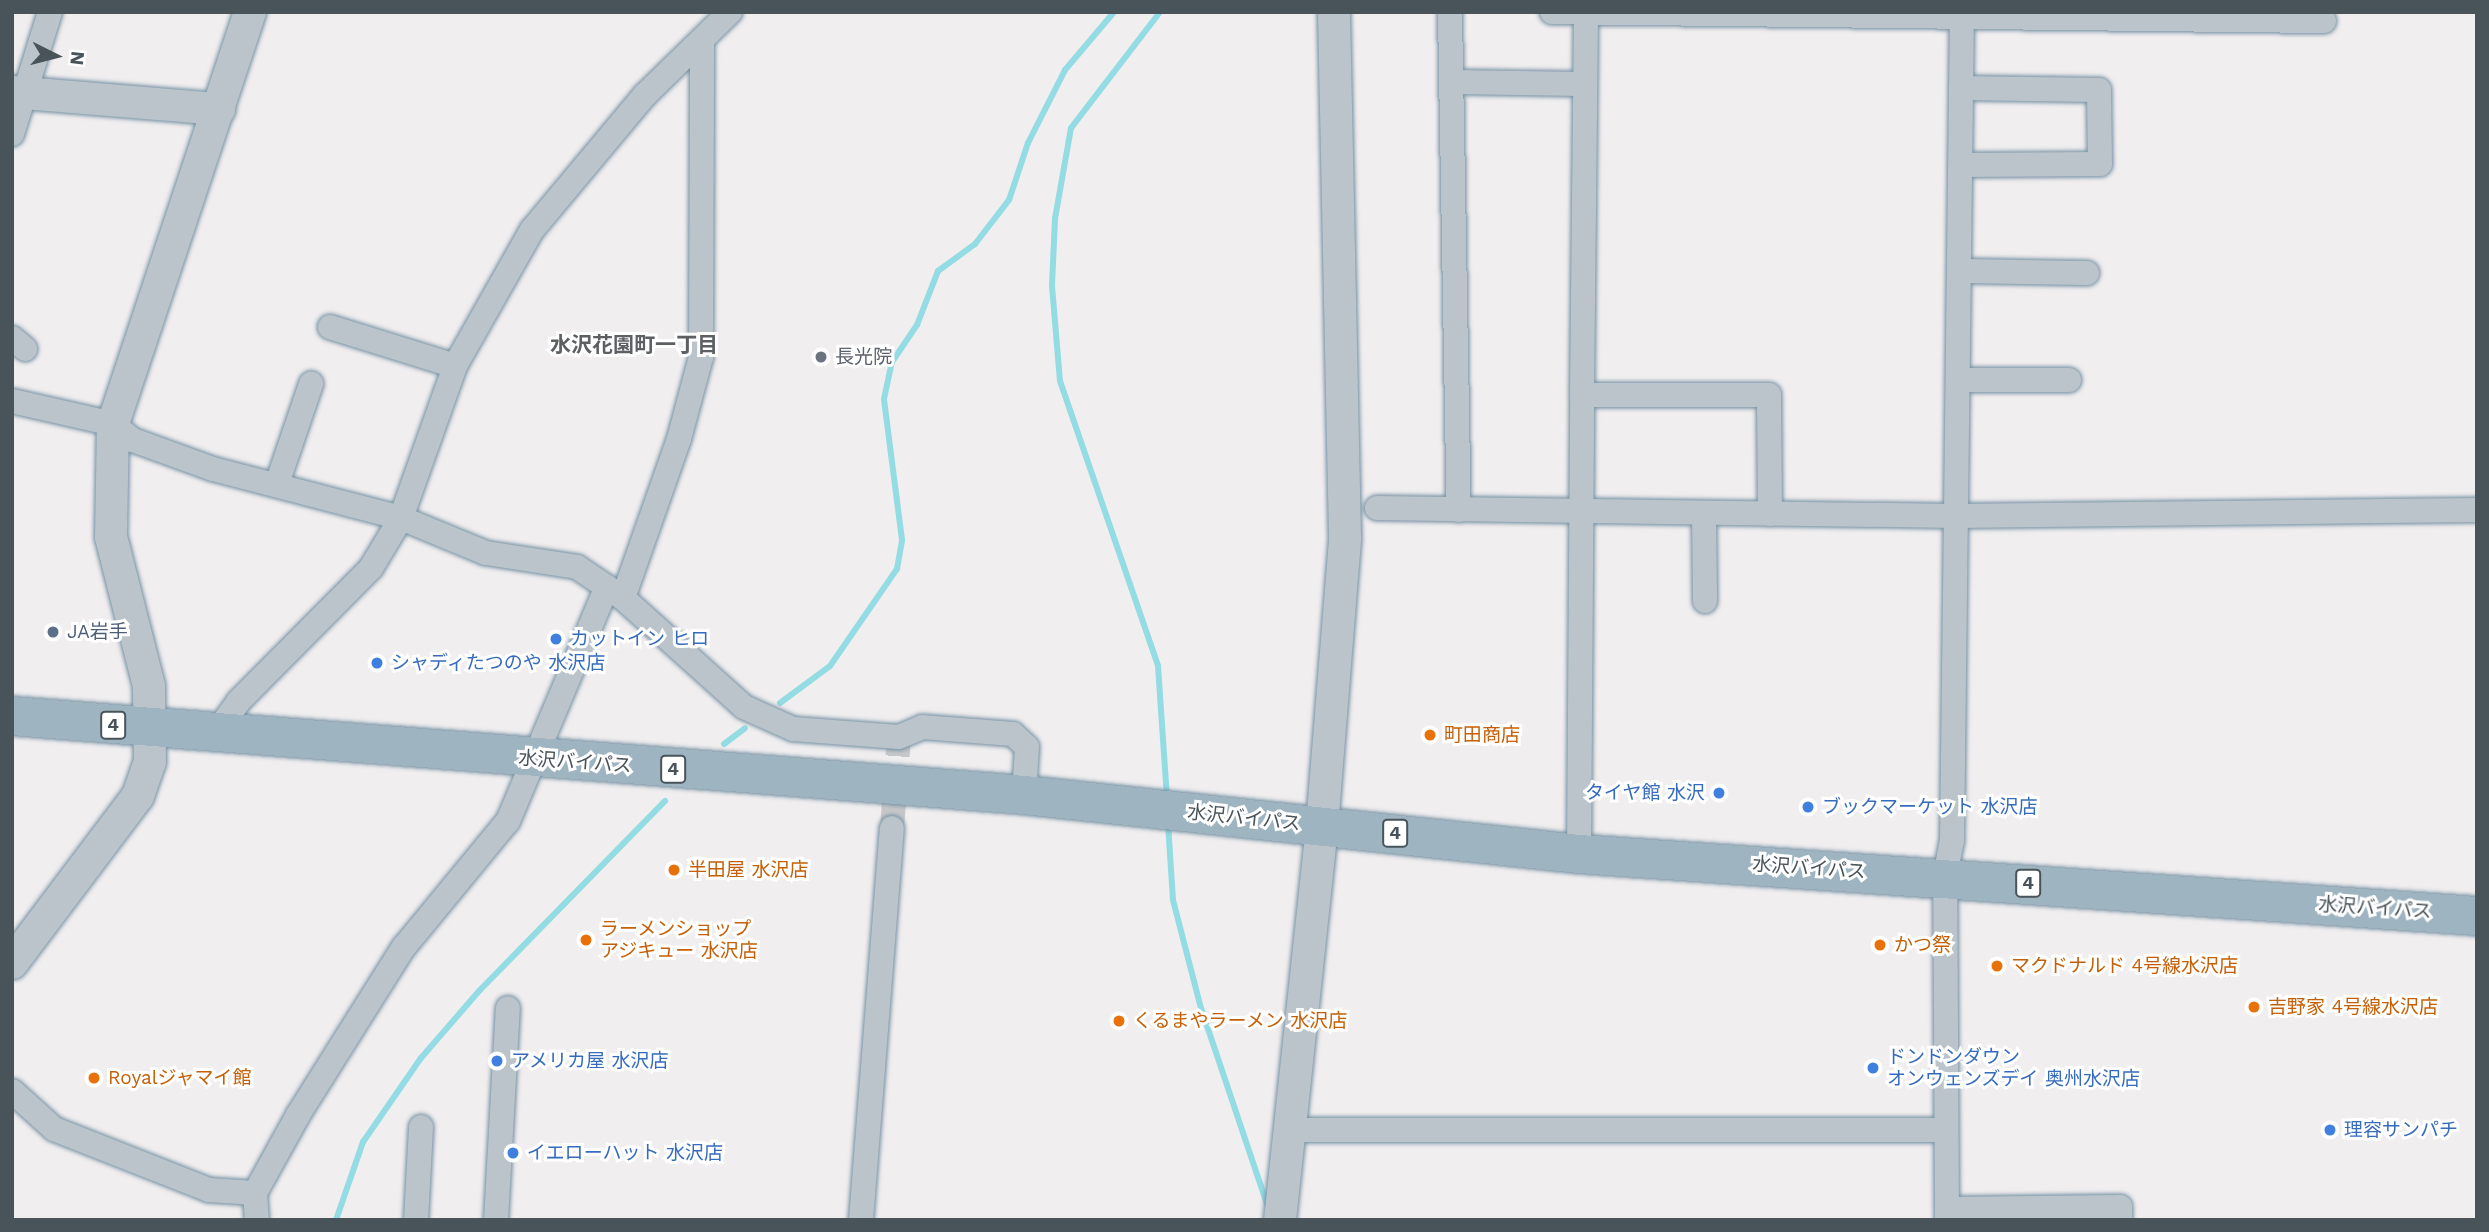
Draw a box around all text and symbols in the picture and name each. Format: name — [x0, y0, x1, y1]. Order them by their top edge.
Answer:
north arrow — [21, 21, 91, 91]
text: N — [65, 50, 90, 66]
district label: 水沢花園町一丁目 — [550, 332, 718, 358]
place label: 長光院 — [835, 346, 892, 368]
marker: 長光院 — [813, 349, 829, 365]
place label: JA岩手 — [67, 621, 128, 643]
marker: JA岩手 — [45, 624, 61, 640]
place label: カットイン ヒロ — [570, 628, 709, 650]
marker: カットイン ヒロ — [548, 631, 564, 647]
place label: シャディたつのや 水沢店 — [391, 652, 606, 674]
marker: シャディたつのや 水沢店 — [369, 655, 385, 671]
road number: 4 — [99, 710, 127, 740]
place label: 町田商店 — [1444, 724, 1520, 746]
marker: 町田商店 — [1422, 727, 1438, 743]
street label: 水沢バイパス — [517, 747, 633, 777]
road number: 4 — [659, 754, 687, 784]
place label: タイヤ館 水沢 — [1585, 782, 1705, 804]
marker: タイヤ館 水沢 — [1711, 785, 1727, 801]
place label: ブックマーケット 水沢店 — [1822, 796, 2037, 818]
marker: ブックマーケット 水沢店 — [1800, 799, 1816, 815]
street label: 水沢バイパス — [1186, 801, 1302, 835]
road number: 4 — [1381, 818, 1409, 848]
street label: 水沢バイパス — [1751, 853, 1867, 883]
place label: 半田屋 水沢店 — [688, 859, 808, 881]
marker: 半田屋 水沢店 — [666, 862, 682, 878]
road number: 4 — [2014, 868, 2042, 898]
street label: 水沢バイパス — [2317, 893, 2433, 923]
place label: ラーメンショップ アジキュー 水沢店 — [600, 918, 758, 962]
marker: ラーメンショップ アジキュー 水沢店 — [578, 932, 594, 948]
place label: かつ祭 — [1894, 934, 1951, 956]
marker: かつ祭 — [1872, 937, 1888, 953]
place label: マクドナルド 4号線水沢店 — [2011, 955, 2238, 977]
marker: マクドナルド 4号線水沢店 — [1989, 958, 2005, 974]
place label: 吉野家 4号線水沢店 — [2268, 996, 2438, 1018]
marker: 吉野家 4号線水沢店 — [2246, 999, 2262, 1015]
place label: くるまやラーメン 水沢店 — [1133, 1010, 1348, 1032]
marker: くるまやラーメン 水沢店 — [1111, 1013, 1127, 1029]
place label: ドンドンダウン オンウェンズデイ 奥州水沢店 — [1887, 1046, 2140, 1090]
place label: アメリカ屋 水沢店 — [511, 1050, 669, 1072]
marker: アメリカ屋 水沢店 — [489, 1053, 505, 1069]
marker: ドンドンダウン オンウェンズデイ 奥州水沢店 — [1865, 1060, 1881, 1076]
place label: Royalジャマイ館 — [108, 1067, 253, 1089]
marker: Royalジャマイ館 — [86, 1070, 102, 1086]
place label: 理容サンパチ — [2344, 1119, 2458, 1141]
marker: 理容サンパチ — [2322, 1122, 2338, 1138]
place label: イエローハット 水沢店 — [527, 1142, 723, 1164]
marker: イエローハット 水沢店 — [505, 1145, 521, 1161]

